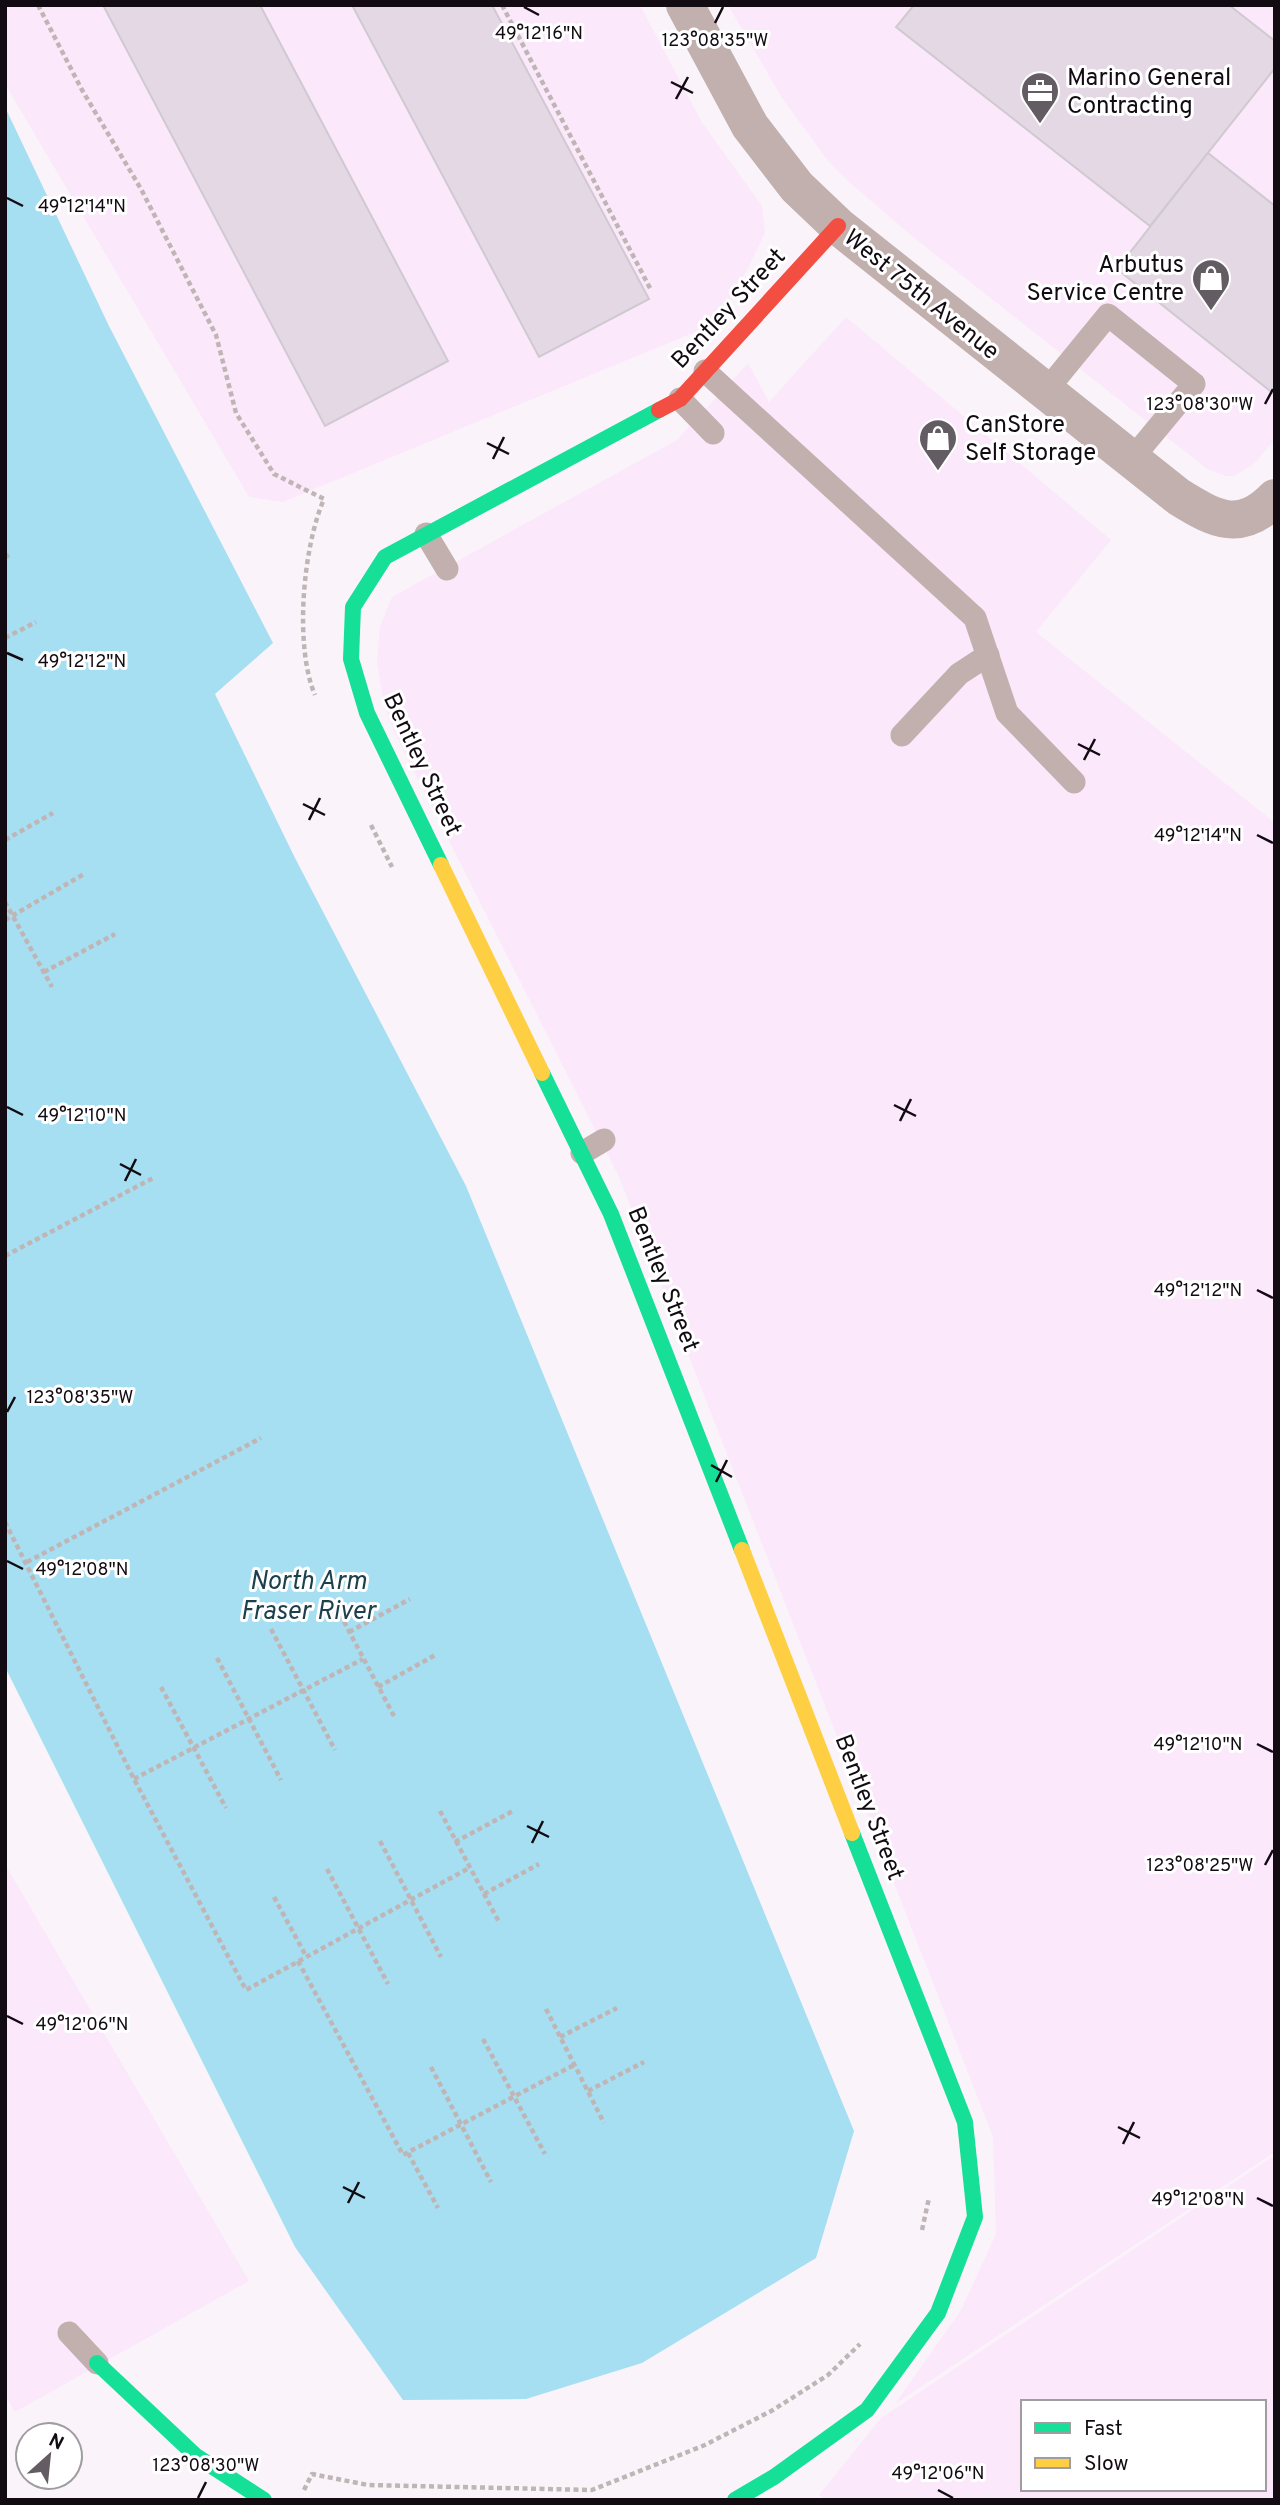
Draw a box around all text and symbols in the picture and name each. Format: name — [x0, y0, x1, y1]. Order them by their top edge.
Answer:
text: 49°12'16"N — [495, 23, 583, 46]
text: 123°08'35"W — [662, 30, 768, 53]
place label: Marino General Contracting — [1067, 64, 1231, 122]
office icon: Marino General Contracting — [1019, 70, 1061, 125]
text: 49°12'14"N — [38, 196, 126, 219]
street label: West 75th Avenue — [837, 224, 1005, 367]
street label: Bentley Street — [666, 243, 793, 376]
place label: Arbutus Service Centre — [1027, 251, 1184, 309]
shop icon: Arbutus Service Centre — [1190, 257, 1232, 312]
text: 123°08'30"W — [1147, 394, 1253, 417]
place label: CanStore Self Storage — [965, 411, 1096, 469]
shop icon: CanStore Self Storage — [917, 417, 959, 472]
text: 49°12'12"N — [38, 651, 126, 674]
street label: Bentley Street — [375, 689, 467, 841]
text: 49°12'14"N — [1154, 825, 1242, 848]
text: 49°12'10"N — [38, 1105, 126, 1128]
street label: Bentley Street — [619, 1203, 705, 1357]
text: 49°12'12"N — [1154, 1280, 1242, 1303]
text: 123°08'35"W — [27, 1387, 133, 1410]
text: 49°12'08"N — [35, 1559, 129, 1582]
water label: North Arm Fraser River — [241, 1566, 378, 1629]
street label: Bentley Street — [827, 1730, 910, 1885]
text: 49°12'10"N — [1154, 1734, 1242, 1757]
text: 123°08'25"W — [1147, 1855, 1253, 1878]
text: 49°12'06"N — [36, 2014, 128, 2037]
text: 49°12'08"N — [1151, 2189, 1245, 2212]
legend — [1021, 2400, 1266, 2491]
text: Fast — [1084, 2416, 1123, 2443]
north arrow — [14, 2421, 84, 2491]
text: N — [44, 2429, 67, 2456]
text: Slow — [1084, 2451, 1129, 2478]
text: 123°08'30"W — [153, 2455, 259, 2478]
text: 49°12'06"N — [892, 2463, 984, 2486]

